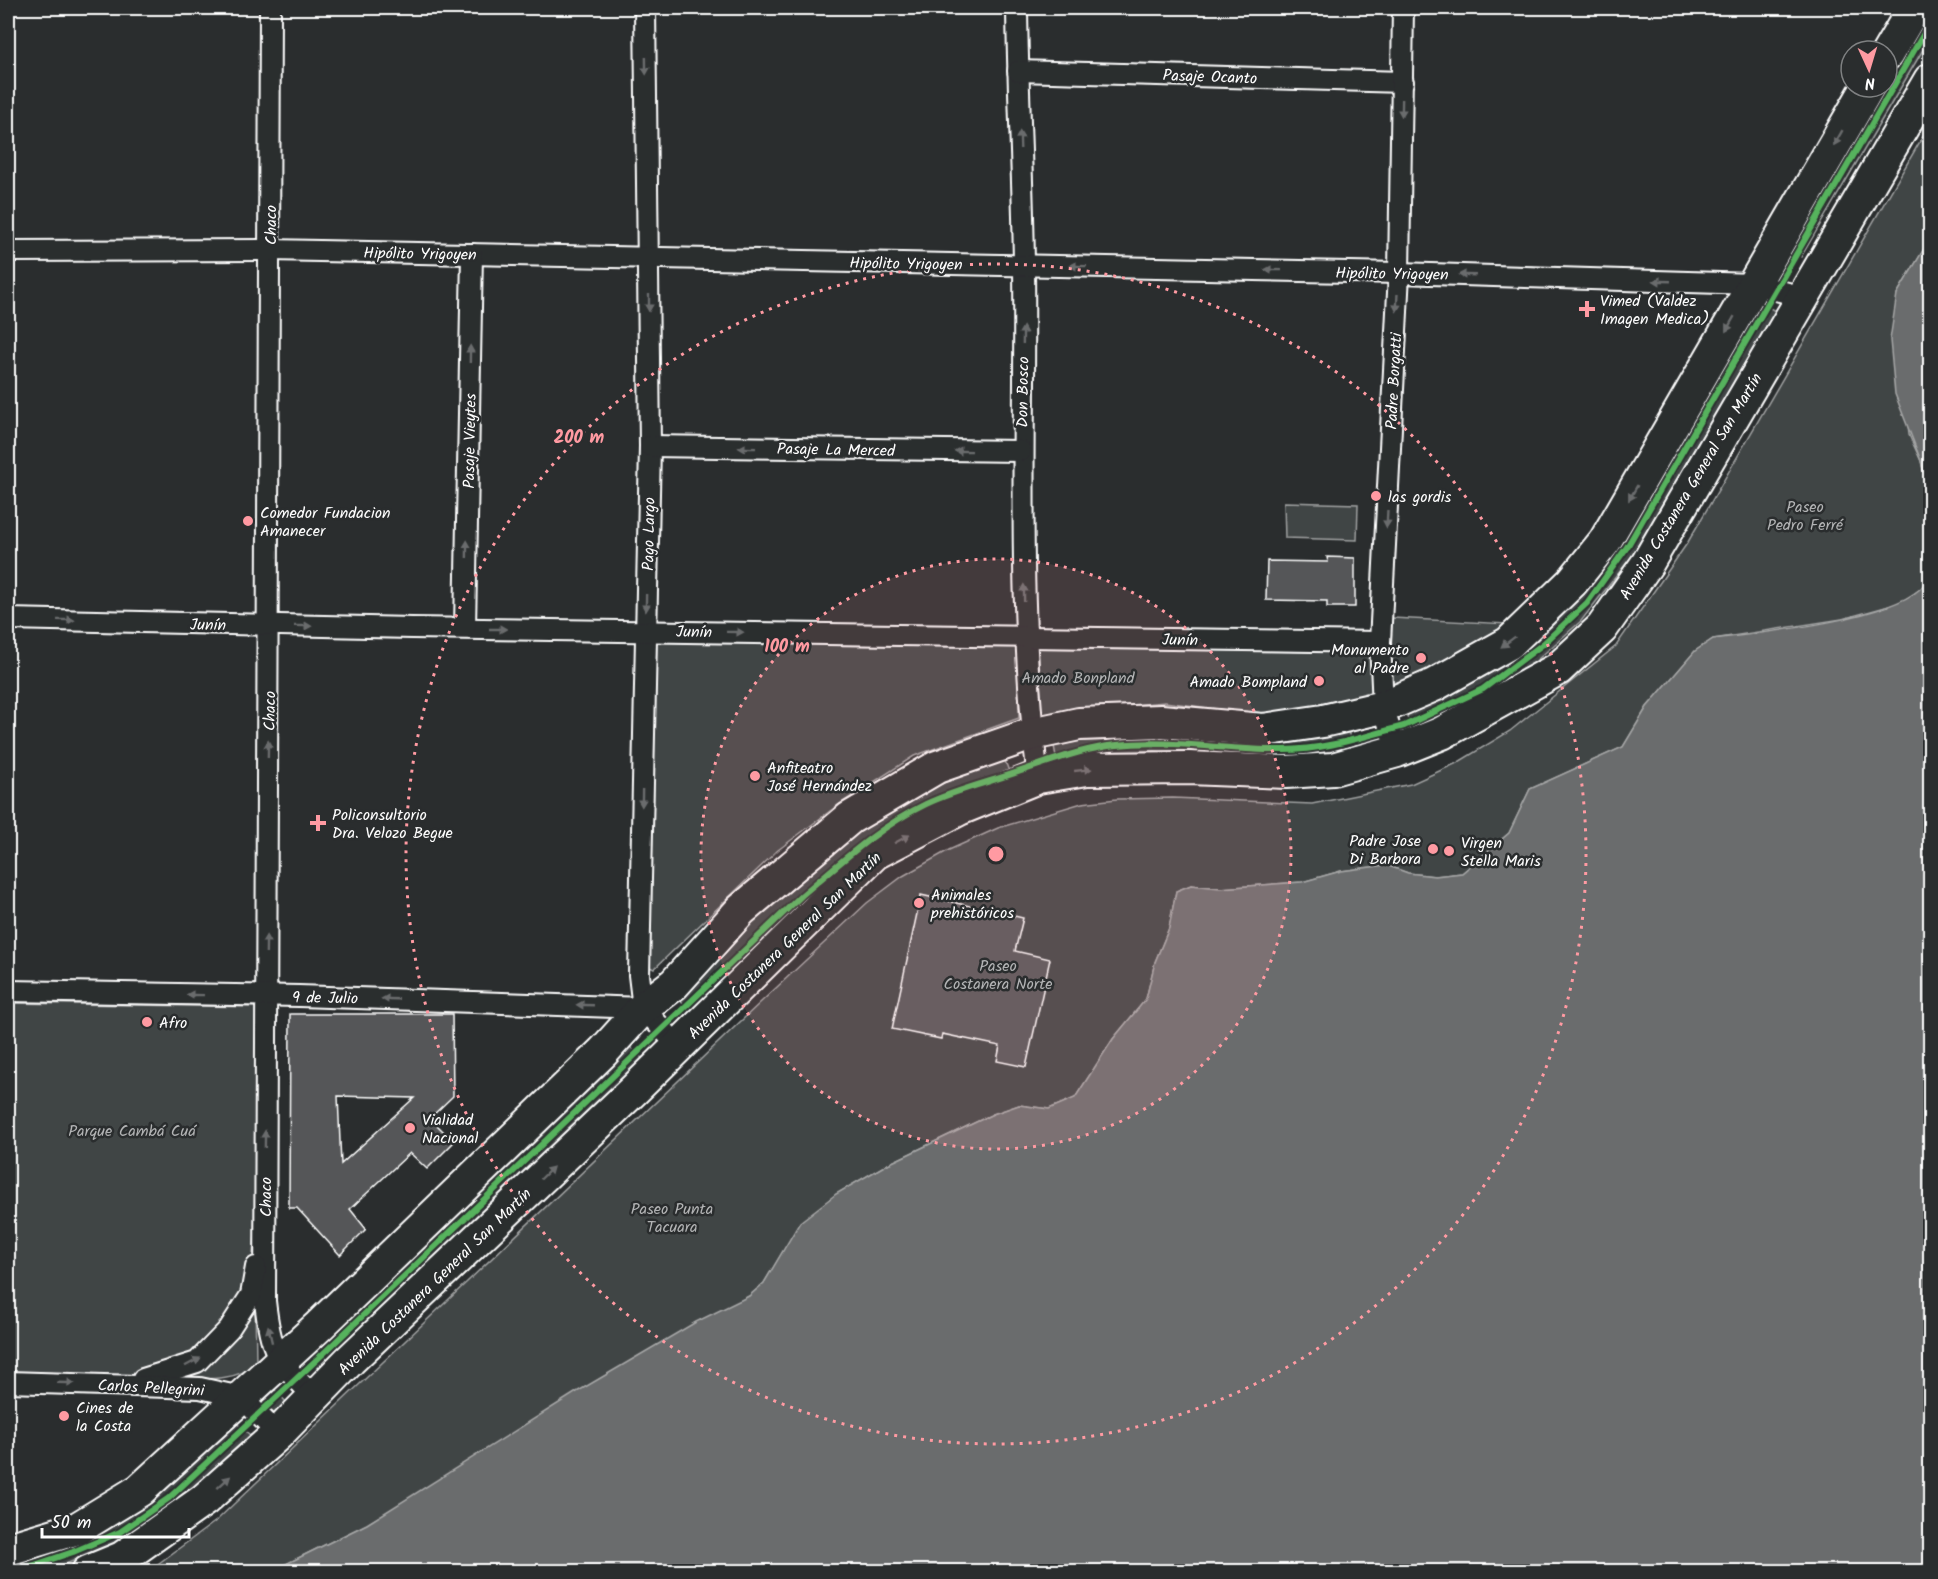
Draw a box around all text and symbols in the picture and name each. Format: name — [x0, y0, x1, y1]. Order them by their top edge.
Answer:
north arrow — [1839, 39, 1899, 99]
one-way arrow — [641, 56, 651, 75]
street label: Pasaje Ocanto — [1162, 63, 1258, 92]
text: N — [1864, 70, 1876, 95]
one-way arrow — [1397, 98, 1407, 117]
one-way arrow — [1833, 129, 1843, 146]
one-way arrow — [1015, 130, 1025, 149]
street label: Chaco — [259, 205, 284, 245]
street label: Hipólito Yrigoyen — [363, 241, 477, 268]
street label: Hipólito Yrigoyen — [849, 251, 963, 278]
street label: Hipólito Yrigoyen — [1335, 261, 1449, 288]
one-way arrow — [1068, 262, 1087, 271]
one-way arrow — [1263, 266, 1282, 275]
one-way arrow — [1458, 270, 1477, 280]
one-way arrow — [1653, 276, 1672, 285]
place label: Vimed (Valdez Imagen Medica) — [1600, 289, 1709, 332]
one-way arrow — [644, 293, 654, 312]
one-way arrow — [1393, 293, 1402, 312]
marker: Vimed (Valdez Imagen Medica) — [1578, 300, 1596, 318]
one-way arrow — [1724, 316, 1735, 332]
one-way arrow — [1018, 325, 1028, 344]
street label: Padre Borgatti — [1379, 331, 1410, 430]
one-way arrow — [465, 344, 475, 363]
street label: Don Bosco — [1010, 356, 1037, 428]
street label: Avenida Costanera General San Martín — [1613, 368, 1769, 605]
street label: Pasaje Vieytes — [457, 393, 484, 489]
text: 200 m — [554, 424, 605, 453]
street label: Pasaje La Merced — [777, 437, 896, 464]
one-way arrow — [737, 443, 756, 452]
one-way arrow — [953, 446, 972, 455]
place label: las gordis — [1388, 485, 1452, 510]
one-way arrow — [1628, 485, 1638, 502]
marker: las gordis — [1369, 489, 1383, 503]
park label: Paseo Pedro Ferré — [1767, 495, 1844, 538]
street label: Pago Largo — [636, 497, 663, 571]
place label: Comedor Fundacion Amanecer — [260, 501, 391, 544]
one-way arrow — [1382, 509, 1391, 528]
marker: Comedor Fundacion Amanecer — [241, 514, 255, 528]
one-way arrow — [462, 539, 472, 558]
one-way arrow — [1020, 583, 1029, 602]
one-way arrow — [641, 593, 651, 612]
street label: Junín — [190, 613, 226, 638]
one-way arrow — [56, 615, 75, 625]
street label: Junín — [676, 620, 712, 645]
one-way arrow — [293, 621, 312, 630]
one-way arrow — [488, 624, 507, 634]
one-way arrow — [725, 627, 744, 636]
street label: Junín — [1162, 628, 1198, 653]
text: 100 m — [764, 633, 810, 662]
one-way arrow — [1501, 635, 1516, 647]
place label: Monumento al Padre — [1331, 638, 1409, 681]
marker: Monumento al Padre — [1414, 651, 1428, 665]
park label: Amado Bonpland — [1021, 666, 1136, 691]
place label: Amado Bompland — [1190, 670, 1308, 695]
marker: Amado Bompland — [1312, 674, 1326, 688]
street label: Chaco — [258, 691, 283, 731]
one-way arrow — [263, 740, 273, 759]
place label: Anfiteatro José Hernández — [767, 756, 872, 799]
one-way arrow — [1073, 765, 1092, 775]
marker: Anfiteatro José Hernández — [748, 769, 762, 783]
one-way arrow — [638, 788, 647, 807]
place label: Policonsultorio Dra. Velozo Begue — [332, 803, 453, 846]
marker: Policonsultorio Dra. Velozo Begue — [309, 814, 327, 832]
place label: Padre Jose Di Barbora — [1349, 829, 1421, 872]
place label: Virgen Stella Maris — [1461, 831, 1541, 874]
one-way arrow — [894, 834, 911, 844]
marker: Padre Jose Di Barbora — [1426, 842, 1440, 856]
centre of rings — [986, 844, 1006, 864]
marker: Virgen Stella Maris — [1442, 844, 1456, 858]
street label: Avenida Costanera General San Martín — [683, 846, 888, 1046]
place label: Animales prehistóricos — [930, 883, 1014, 926]
marker: Animales prehistóricos — [912, 896, 926, 910]
one-way arrow — [261, 935, 271, 954]
park label: Paseo Costanera Norte — [943, 954, 1053, 997]
street label: 9 de Julio — [292, 985, 358, 1012]
one-way arrow — [185, 990, 204, 1000]
one-way arrow — [380, 994, 399, 1003]
one-way arrow — [575, 1000, 594, 1009]
place label: Afro — [159, 1011, 187, 1036]
marker: Afro — [140, 1015, 154, 1029]
place label: Vialidad Nacional — [422, 1108, 479, 1151]
park label: Parque Cambá Cuá — [68, 1119, 197, 1144]
marker: Vialidad Nacional — [403, 1121, 417, 1135]
one-way arrow — [260, 1130, 270, 1149]
one-way arrow — [539, 1166, 554, 1180]
street label: Chaco — [254, 1177, 279, 1217]
street label: Avenida Costanera General San Martín — [333, 1182, 538, 1382]
park label: Paseo Punta Tacuara — [631, 1197, 713, 1240]
one-way arrow — [265, 1325, 275, 1343]
one-way arrow — [185, 1357, 202, 1367]
street label: Carlos Pellegrini — [97, 1373, 206, 1404]
one-way arrow — [56, 1379, 75, 1388]
place label: Cines de la Costa — [76, 1396, 134, 1439]
marker: Cines de la Costa — [57, 1409, 71, 1423]
one-way arrow — [216, 1476, 231, 1489]
scale bar — [42, 1501, 189, 1539]
text: 50 m — [51, 1509, 91, 1538]

